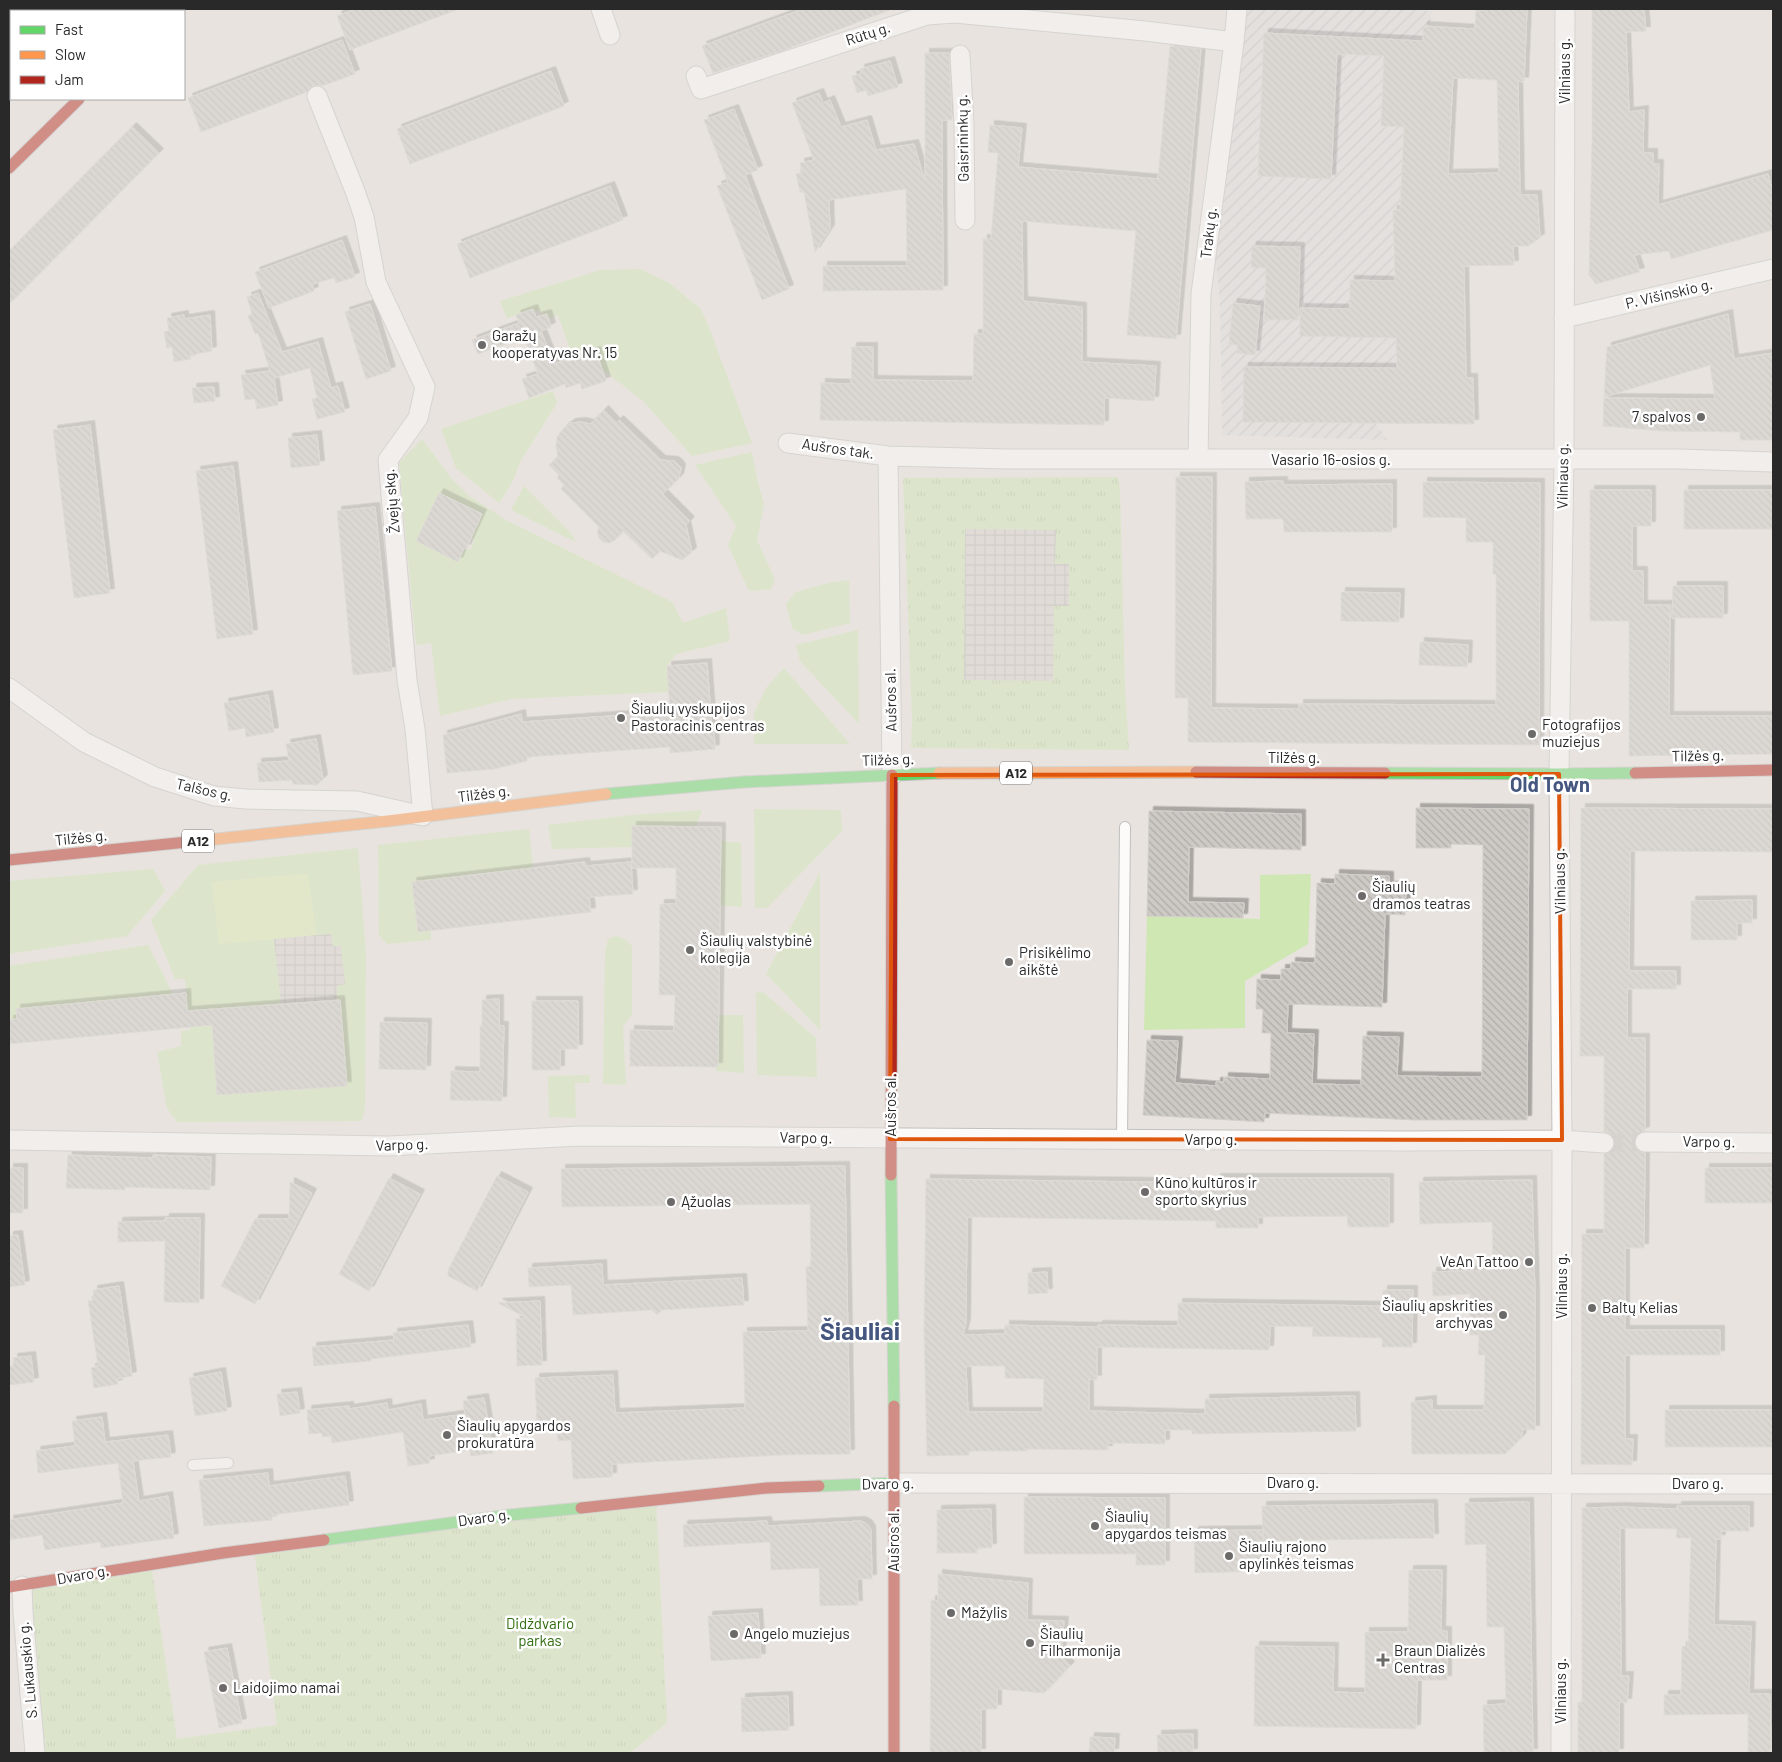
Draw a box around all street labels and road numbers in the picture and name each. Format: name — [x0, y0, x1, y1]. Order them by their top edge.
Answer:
street label: Rūtų g. — [843, 17, 892, 49]
street label: Vilniaus g. — [1555, 38, 1573, 104]
street label: Gaisrininkų g. — [952, 94, 972, 182]
street label: Trakų g. — [1196, 206, 1220, 260]
street label: P. Višinskio g. — [1623, 274, 1714, 312]
street label: Aušros tak. — [801, 434, 876, 462]
street label: Vilniaus g. — [1552, 443, 1572, 509]
street label: Vasario 16-osios g. — [1271, 450, 1391, 468]
street label: Žvejų skg. — [379, 468, 403, 534]
street label: Aušros al. — [880, 668, 900, 732]
street label: Tilžės g. — [1672, 746, 1724, 764]
street label: Tilžės g. — [1268, 748, 1320, 766]
street label: Tilžės g. — [861, 749, 915, 769]
road number: A12 — [1000, 761, 1032, 784]
street label: Talšos g. — [174, 774, 234, 804]
street label: Tilžės g. — [457, 781, 511, 805]
street label: Tilžės g. — [54, 825, 108, 849]
road number: A12 — [182, 829, 214, 852]
street label: Vilniaus g. — [1549, 848, 1569, 914]
street label: Aušros al. — [881, 1073, 899, 1137]
street label: Varpo g. — [779, 1128, 833, 1146]
street label: Varpo g. — [1185, 1130, 1237, 1148]
street label: Varpo g. — [1682, 1132, 1736, 1150]
street label: Varpo g. — [375, 1134, 429, 1154]
street label: Vilniaus g. — [1552, 1253, 1570, 1319]
street label: Dvaro g. — [1267, 1473, 1319, 1491]
street label: Dvaro g. — [862, 1474, 914, 1492]
street label: Dvaro g. — [1672, 1474, 1724, 1492]
street label: Dvaro g. — [457, 1504, 511, 1530]
street label: Aušros al. — [884, 1508, 902, 1572]
street label: Dvaro g. — [55, 1561, 110, 1587]
street label: S. Lukauskio g. — [14, 1621, 40, 1719]
street label: Vilniaus g. — [1551, 1658, 1569, 1724]

